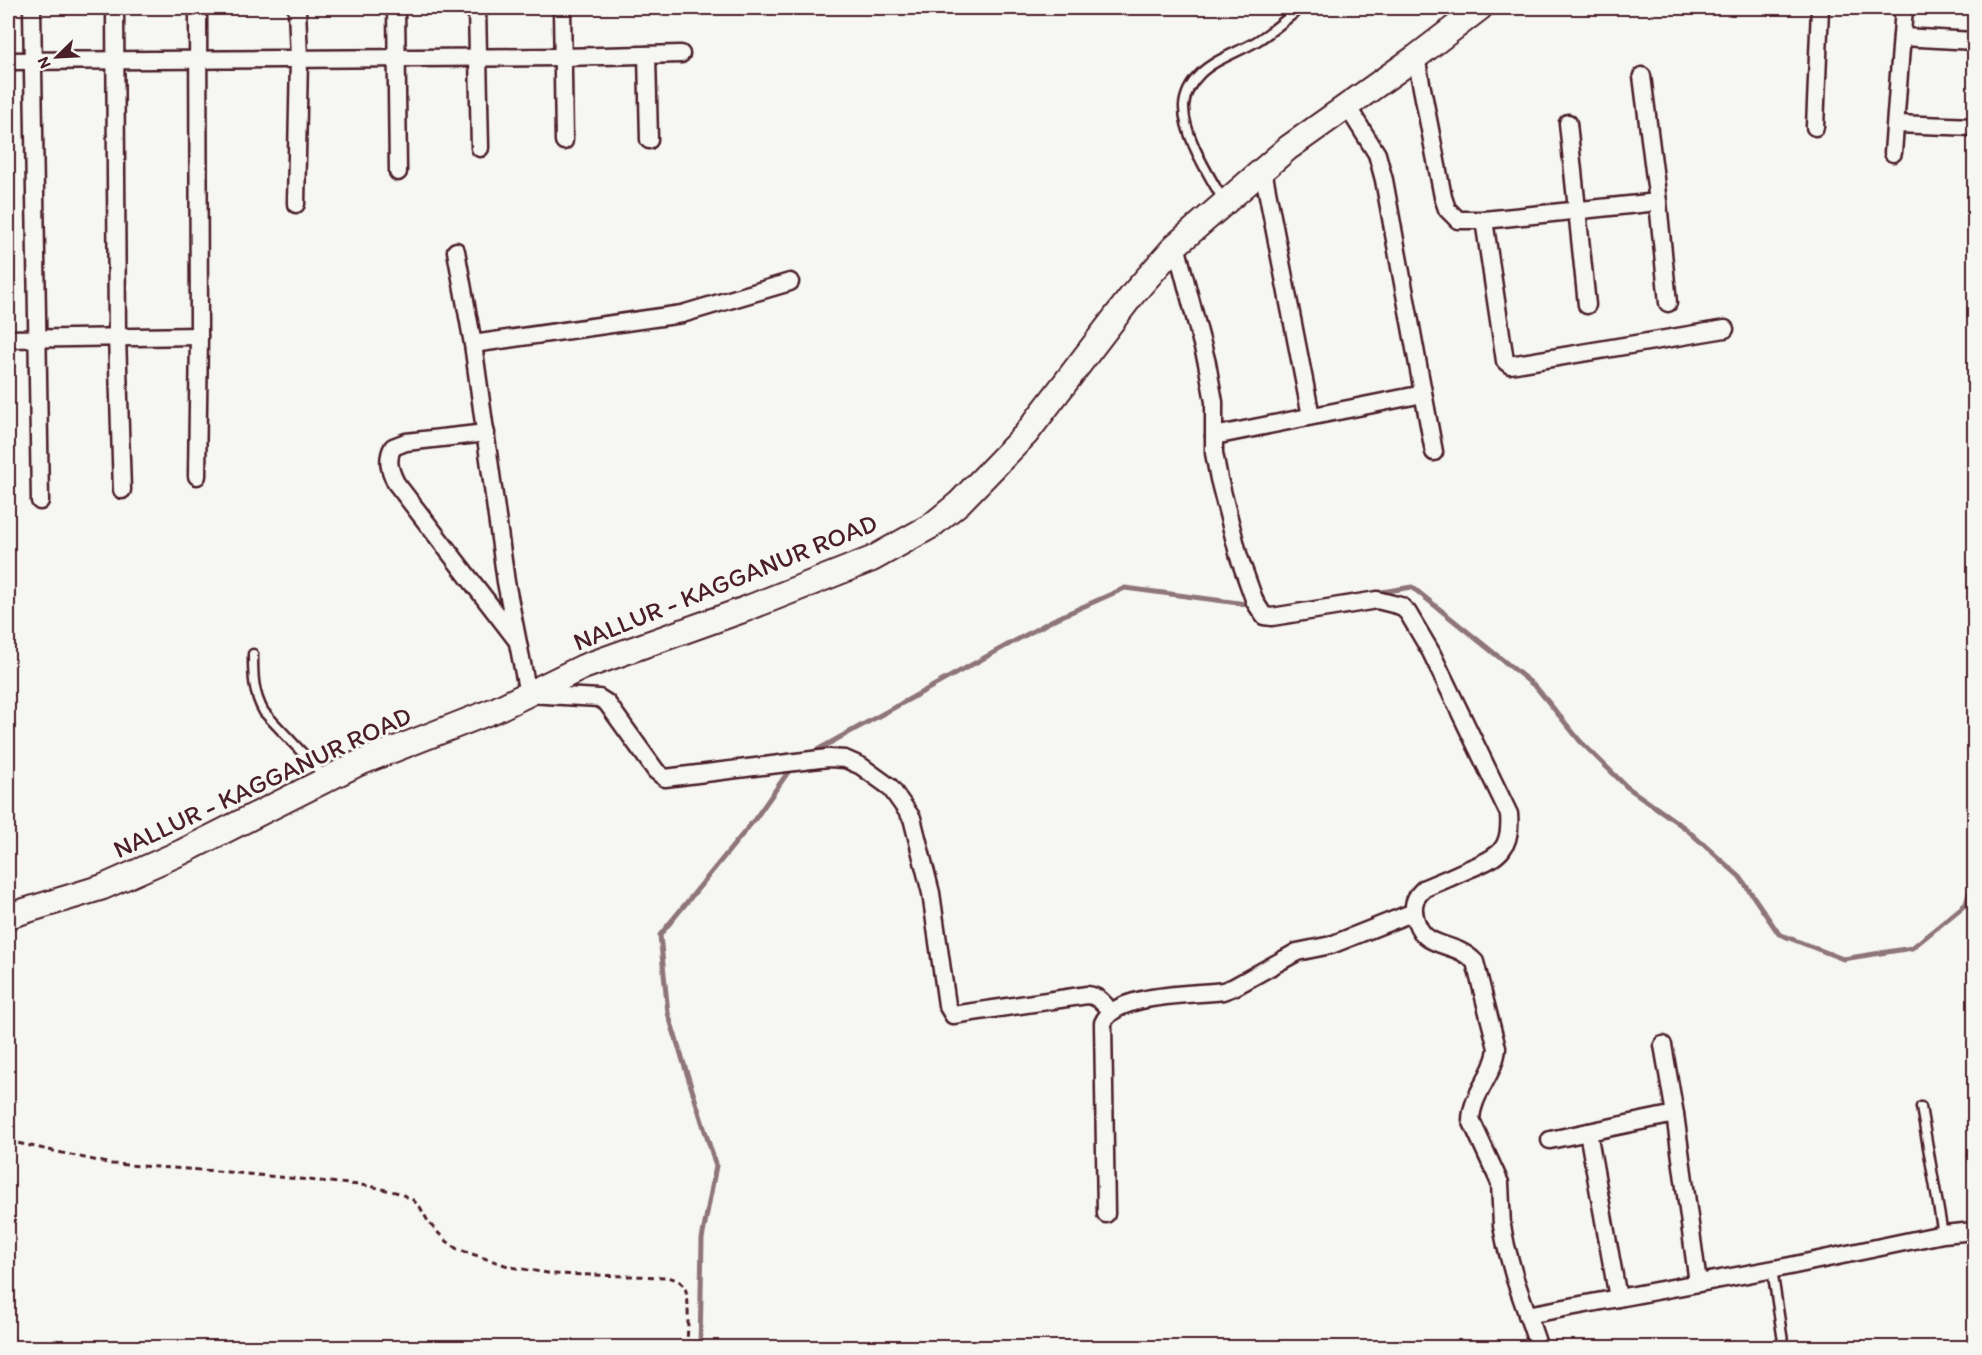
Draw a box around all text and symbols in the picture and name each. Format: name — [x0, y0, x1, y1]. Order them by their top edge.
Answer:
north arrow — [27, 27, 87, 87]
text: N — [33, 54, 55, 72]
street label: NALLUR - KAGGANUR ROAD — [568, 506, 882, 658]
street label: NALLUR - KAGGANUR ROAD — [108, 699, 416, 865]

